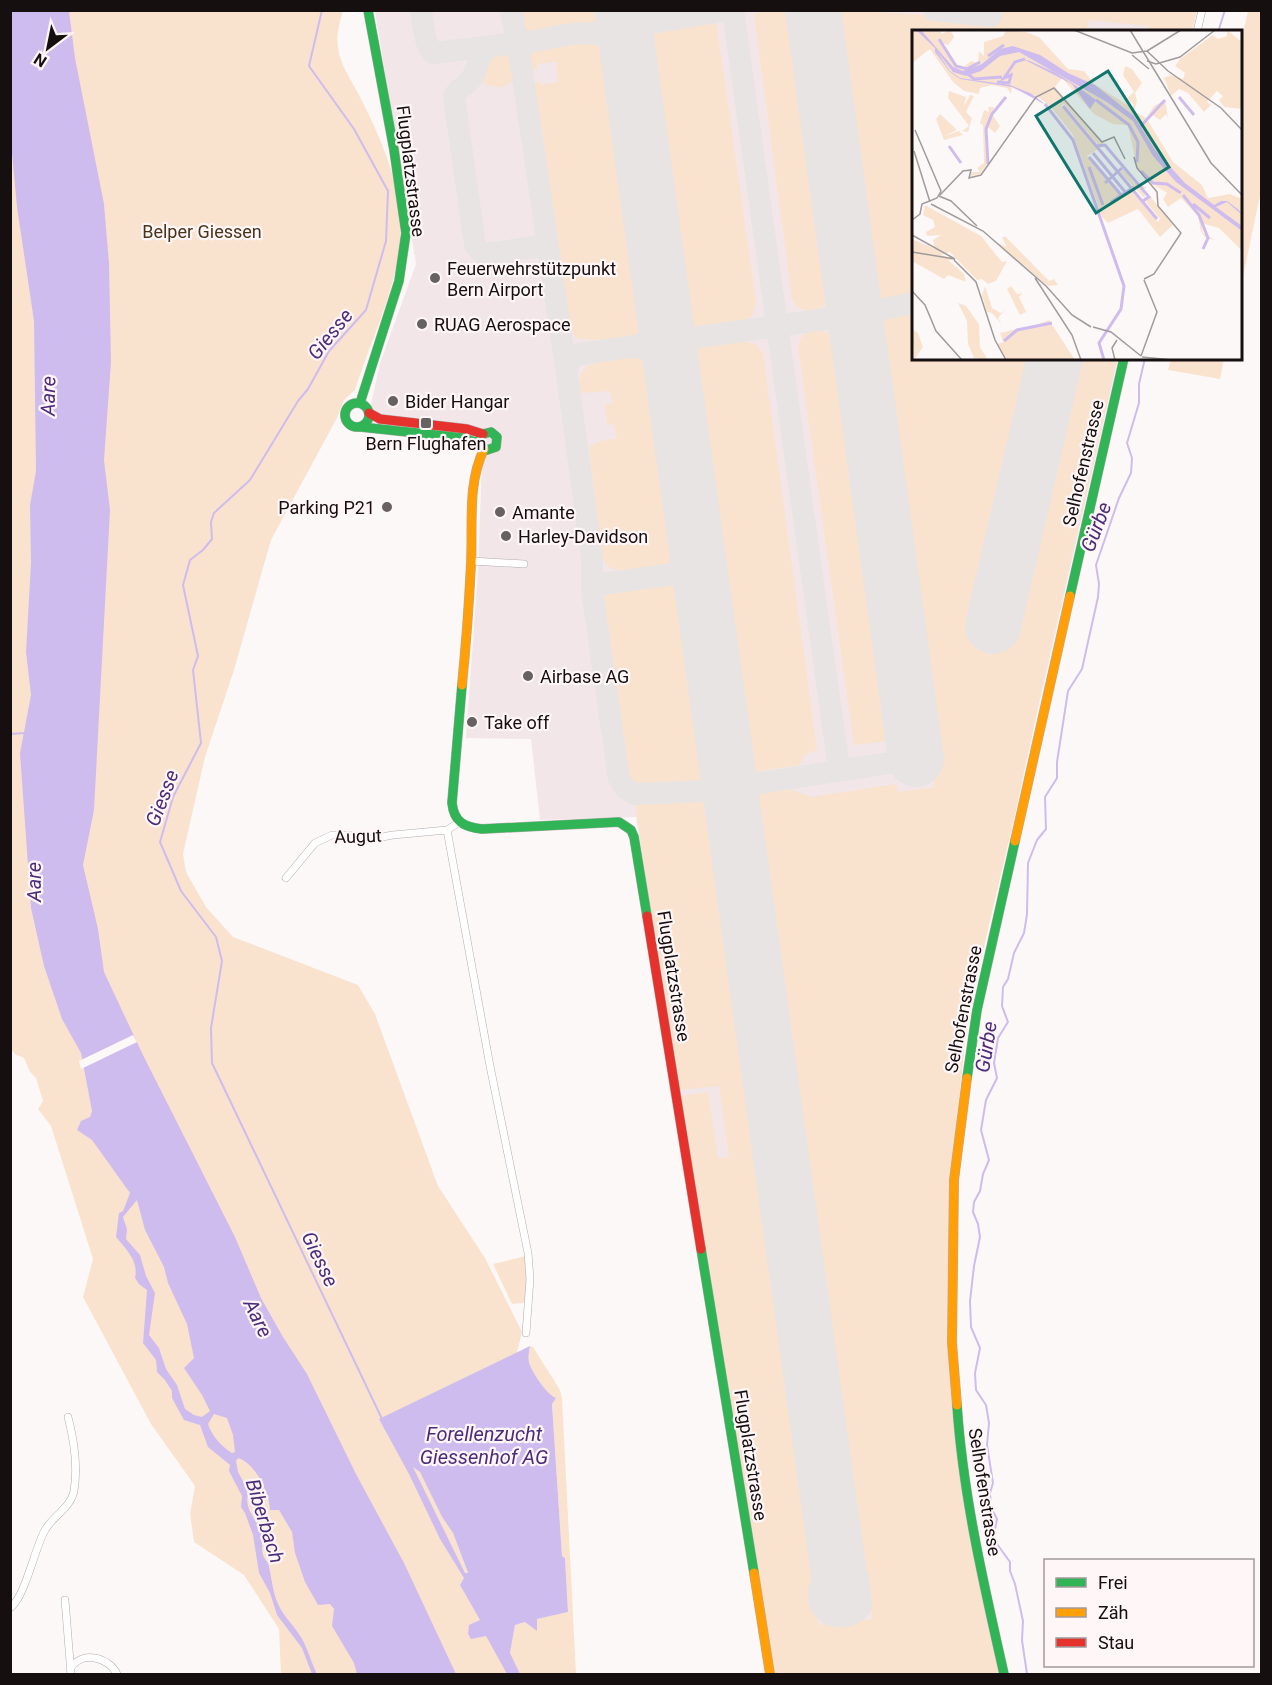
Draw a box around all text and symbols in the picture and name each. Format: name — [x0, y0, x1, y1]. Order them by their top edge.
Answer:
north arrow — [18, 18, 78, 78]
inset map — [912, 30, 1242, 360]
text: N — [30, 49, 50, 71]
street label: Flugplatzstrasse — [393, 104, 429, 238]
park label: Belper Giessen — [142, 221, 262, 242]
place label: Feuerwehrstützpunkt Bern Airport — [447, 258, 616, 300]
marker: Feuerwehrstützpunkt Bern Airport — [428, 271, 442, 285]
water label: Giesse — [302, 304, 358, 364]
place label: RUAG Aerospace — [434, 314, 571, 335]
marker: RUAG Aerospace — [415, 317, 429, 331]
water label: Aare — [36, 376, 60, 417]
place label: Bider Hangar — [405, 391, 509, 412]
marker: Bider Hangar — [386, 394, 400, 408]
street label: Selhofenstrasse — [1058, 398, 1108, 528]
marker: Bern Flughafen — [419, 416, 433, 430]
place label: Bern Flughafen — [366, 433, 486, 454]
place label: Parking P21 — [278, 497, 375, 518]
water label: Gürbe — [1076, 499, 1116, 555]
marker: Parking P21 — [380, 500, 394, 514]
place label: Amante — [512, 502, 575, 523]
marker: Amante — [493, 505, 507, 519]
place label: Harley-Davidson — [518, 526, 648, 547]
marker: Harley-Davidson — [499, 529, 513, 543]
place label: Airbase AG — [540, 666, 629, 687]
marker: Airbase AG — [521, 669, 535, 683]
place label: Take off — [484, 712, 550, 733]
marker: Take off — [465, 715, 479, 729]
water label: Giesse — [140, 766, 184, 830]
street label: Augut — [334, 825, 382, 847]
water label: Aare — [22, 862, 46, 903]
street label: Flugplatzstrasse — [653, 909, 695, 1043]
street label: Selhofenstrasse — [940, 944, 986, 1074]
water label: Gürbe — [970, 1020, 1002, 1074]
water label: Giesse — [296, 1227, 344, 1291]
water label: Aare — [238, 1294, 278, 1341]
street label: Flugplatzstrasse — [730, 1388, 772, 1522]
water label: Forellenzucht Giessenhof AG — [420, 1422, 548, 1469]
street label: Selhofenstrasse — [965, 1427, 1005, 1557]
water label: Biberbach — [241, 1476, 289, 1566]
legend — [1044, 1559, 1254, 1667]
text: Frei — [1098, 1572, 1128, 1593]
text: Zäh — [1098, 1602, 1129, 1623]
text: Stau — [1098, 1632, 1134, 1653]

